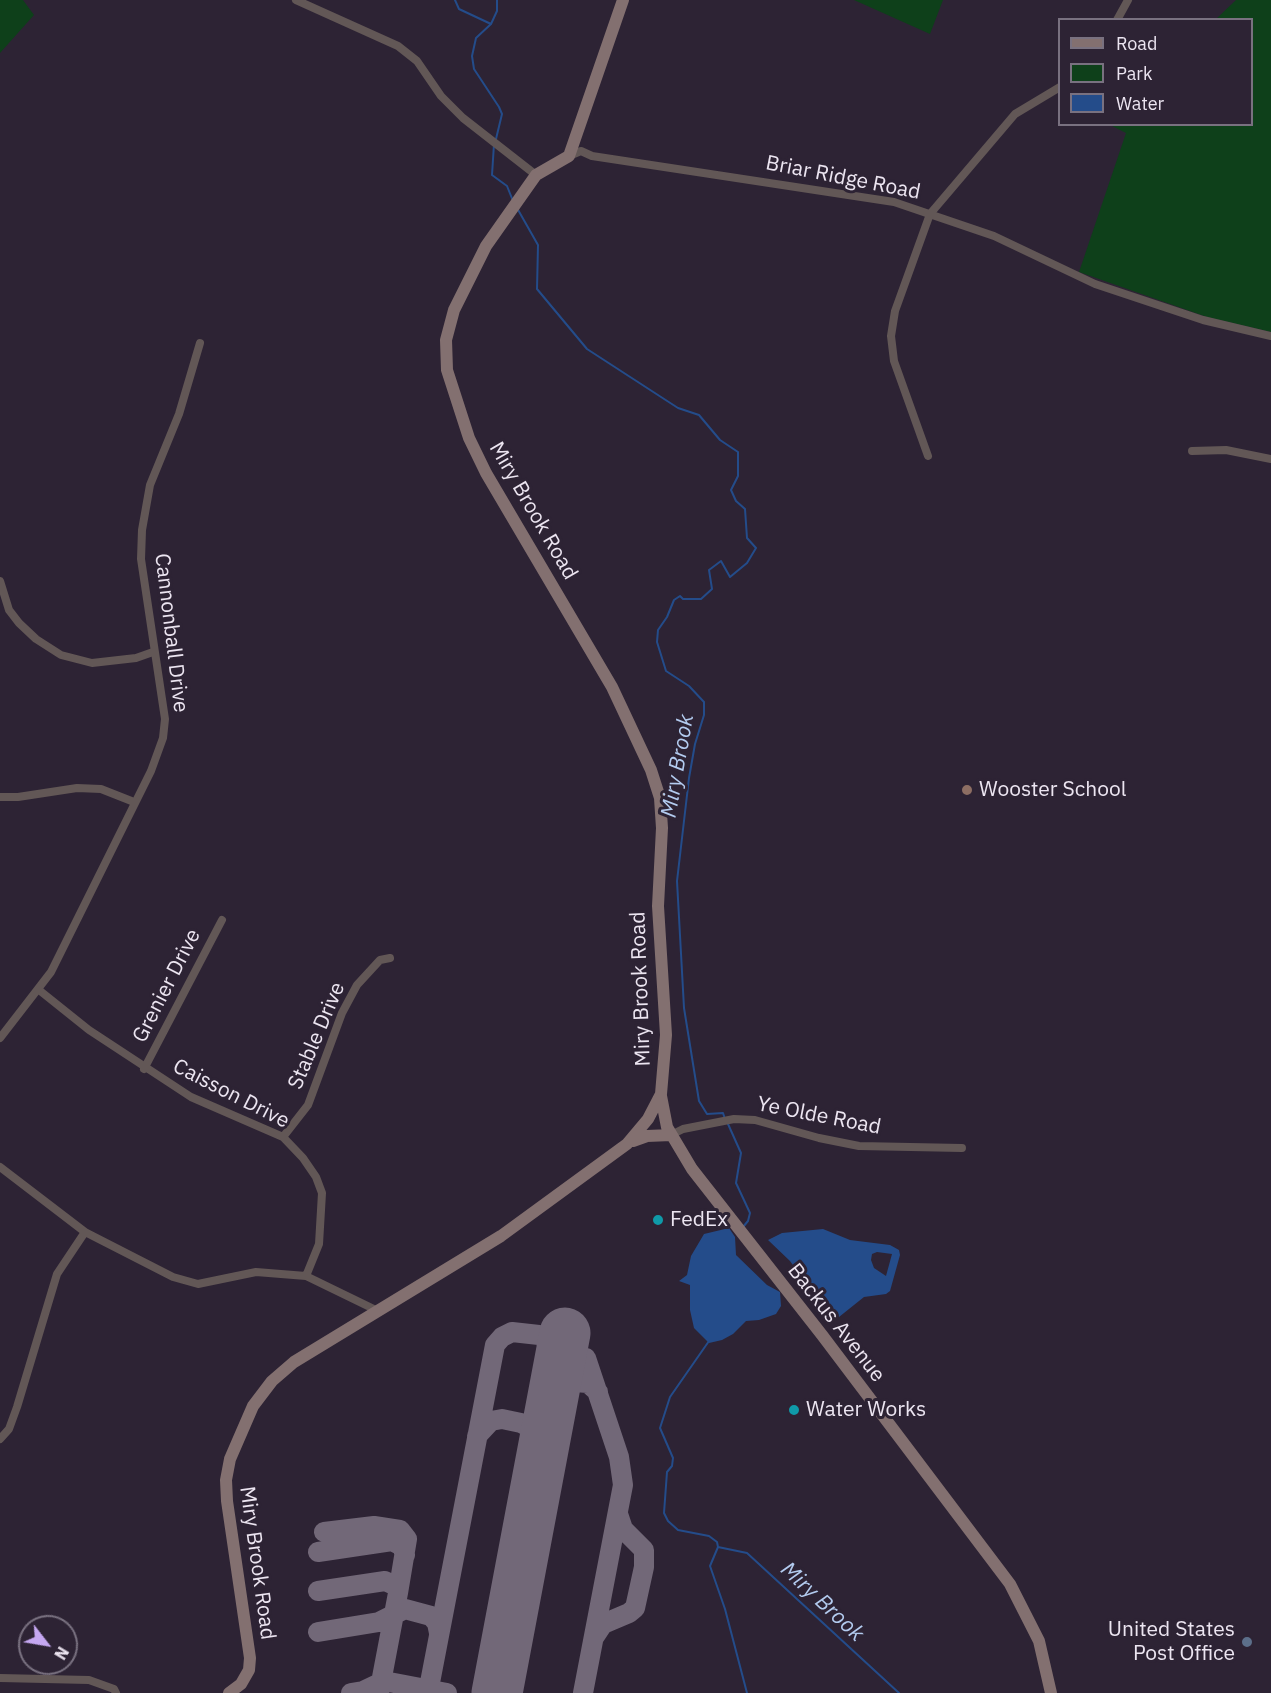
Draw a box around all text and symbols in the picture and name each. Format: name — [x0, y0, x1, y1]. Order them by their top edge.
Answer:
legend — [1058, 18, 1253, 126]
text: Road — [1116, 32, 1157, 55]
text: Park — [1116, 62, 1152, 85]
text: Water — [1116, 92, 1164, 115]
street label: Briar Ridge Road — [763, 151, 923, 205]
street label: Miry Brook Road — [483, 438, 583, 584]
street label: Cannonball Drive — [149, 552, 193, 714]
water label: Miry Brook — [656, 712, 700, 820]
place label: Wooster School — [979, 777, 1126, 803]
marker: Wooster School — [960, 783, 974, 797]
street label: Miry Brook Road — [626, 911, 656, 1067]
street label: Grenier Drive — [128, 925, 206, 1047]
street label: Stable Drive — [283, 979, 351, 1093]
street label: Caisson Drive — [169, 1054, 293, 1134]
street label: Ye Olde Road — [755, 1092, 883, 1140]
place label: FedEx — [670, 1207, 728, 1233]
marker: FedEx — [651, 1213, 665, 1227]
street label: Backus Avenue — [782, 1259, 890, 1387]
place label: Water Works — [806, 1397, 926, 1423]
marker: Water Works — [787, 1403, 801, 1417]
street label: Miry Brook Road — [234, 1485, 280, 1641]
water label: Miry Brook — [775, 1557, 869, 1647]
north arrow — [18, 1615, 78, 1675]
place label: United States Post Office — [1108, 1617, 1235, 1667]
marker: United States Post Office — [1240, 1635, 1254, 1649]
text: N — [50, 1643, 73, 1663]

